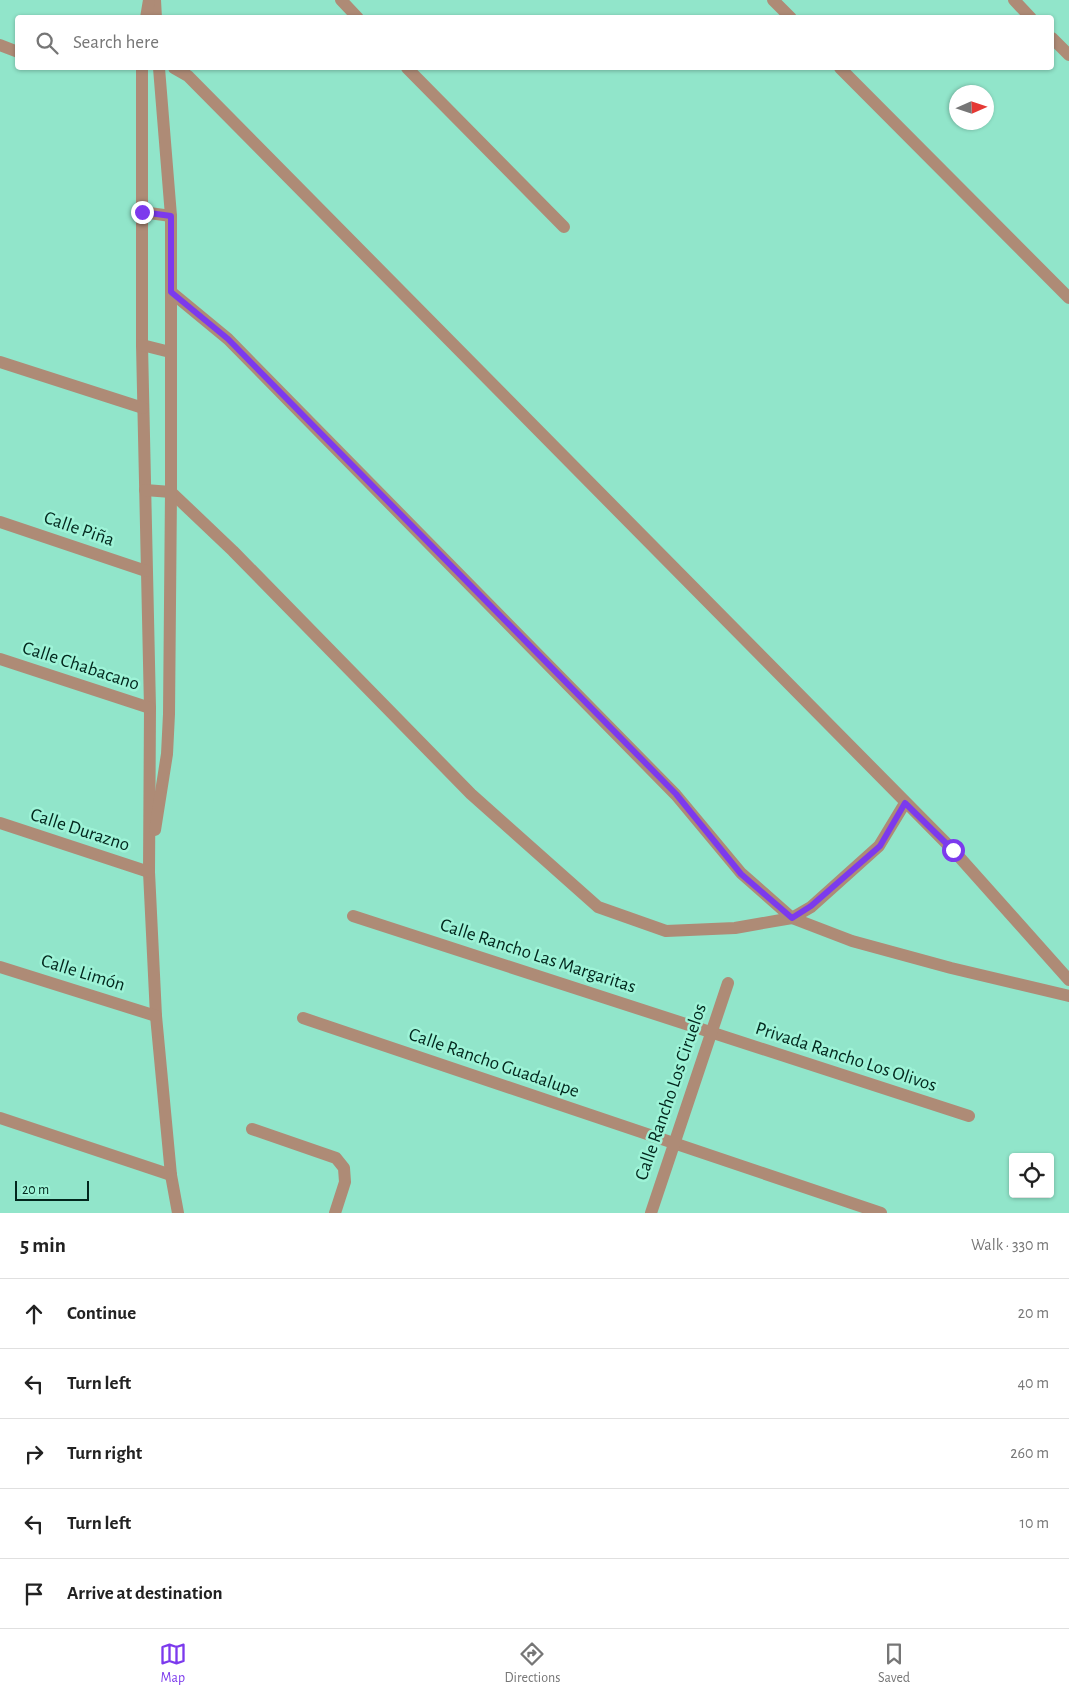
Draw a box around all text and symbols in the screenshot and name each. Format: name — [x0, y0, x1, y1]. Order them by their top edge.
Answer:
search box — [15, 15, 1054, 70]
icon: search — [33, 29, 61, 57]
text: Search here — [73, 33, 159, 52]
north arrow — [949, 85, 994, 130]
route end — [131, 201, 154, 224]
street label: Calle Piña — [41, 508, 117, 550]
street label: Calle Chabacano — [20, 638, 142, 694]
street label: Calle Durazno — [28, 805, 132, 855]
route start — [942, 839, 965, 862]
street label: Calle Rancho Las Margaritas — [438, 915, 638, 997]
street label: Calle Limón — [39, 951, 127, 995]
street label: Calle Rancho Los Ciruelos — [632, 1001, 710, 1183]
street label: Privada Rancho Los Olivos — [753, 1019, 939, 1095]
street label: Calle Rancho Guadalupe — [406, 1025, 582, 1101]
map controls — [1009, 1153, 1054, 1198]
button: locate — [1009, 1153, 1054, 1198]
scale bar — [15, 1178, 89, 1201]
text: 20 m — [22, 1183, 49, 1197]
text: 5 min — [20, 1235, 66, 1256]
text: Walk · 330 m — [971, 1237, 1049, 1253]
icon: ahead — [20, 1300, 48, 1328]
text: Continue — [67, 1304, 136, 1323]
text: 20 m — [1018, 1305, 1049, 1321]
icon: left — [20, 1370, 48, 1398]
text: Turn left — [67, 1374, 131, 1393]
text: 40 m — [1017, 1375, 1049, 1391]
icon: right — [20, 1440, 48, 1468]
text: Turn right — [67, 1444, 142, 1463]
text: 260 m — [1010, 1445, 1049, 1461]
icon: left — [20, 1510, 48, 1538]
text: Turn left — [67, 1514, 131, 1533]
text: 10 m — [1020, 1515, 1049, 1531]
icon: arrive — [20, 1580, 48, 1608]
text: Arrive at destination — [67, 1584, 223, 1603]
tab: Map — [159, 1640, 187, 1687]
tab: Directions — [505, 1640, 560, 1687]
tab: Saved — [878, 1640, 910, 1687]

